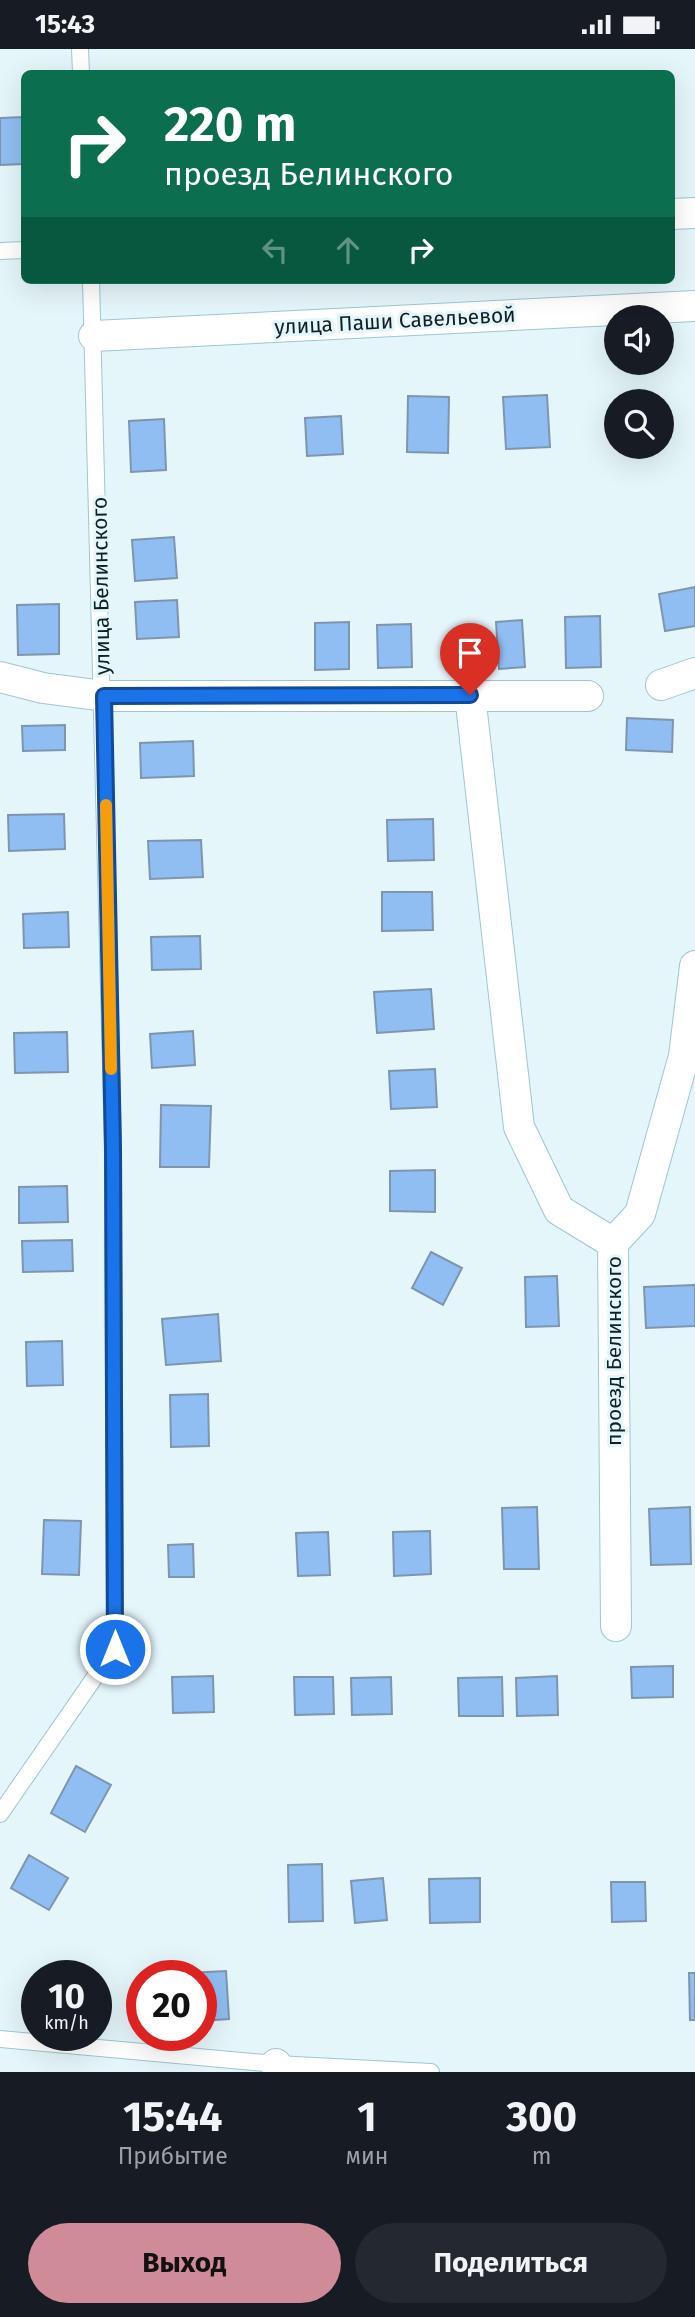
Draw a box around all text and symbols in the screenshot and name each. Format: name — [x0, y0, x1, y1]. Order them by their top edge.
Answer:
text: 15:43 — [35, 9, 95, 40]
text: 220 m — [164, 95, 296, 154]
icon: right — [49, 98, 140, 189]
text: проезд Белинского — [164, 155, 453, 193]
icon: left — [256, 231, 294, 269]
icon: ahead — [329, 231, 367, 269]
icon: right — [402, 231, 440, 269]
street label: улица Паши Савельевой — [274, 302, 516, 340]
map controls — [604, 305, 674, 459]
button: sound — [604, 305, 674, 375]
button: search — [604, 389, 674, 459]
street label: улица Белинского — [86, 497, 116, 675]
pin — [440, 623, 500, 695]
icon: arrive — [451, 634, 489, 672]
street label: проезд Белинского — [601, 1256, 627, 1446]
position arrow — [78, 1612, 152, 1686]
speed limit sign: 20 — [126, 1960, 217, 2051]
text: 10 — [48, 1975, 85, 2017]
text: km/h — [44, 2012, 89, 2034]
text: 15:44 — [123, 2092, 222, 2142]
text: 1 — [357, 2092, 377, 2142]
text: 300 — [506, 2092, 577, 2142]
text: Прибытие — [118, 2142, 228, 2170]
text: мин — [346, 2142, 388, 2170]
text: m — [532, 2142, 552, 2170]
button: Выход — [28, 2223, 341, 2303]
button: Поделиться — [355, 2223, 667, 2303]

